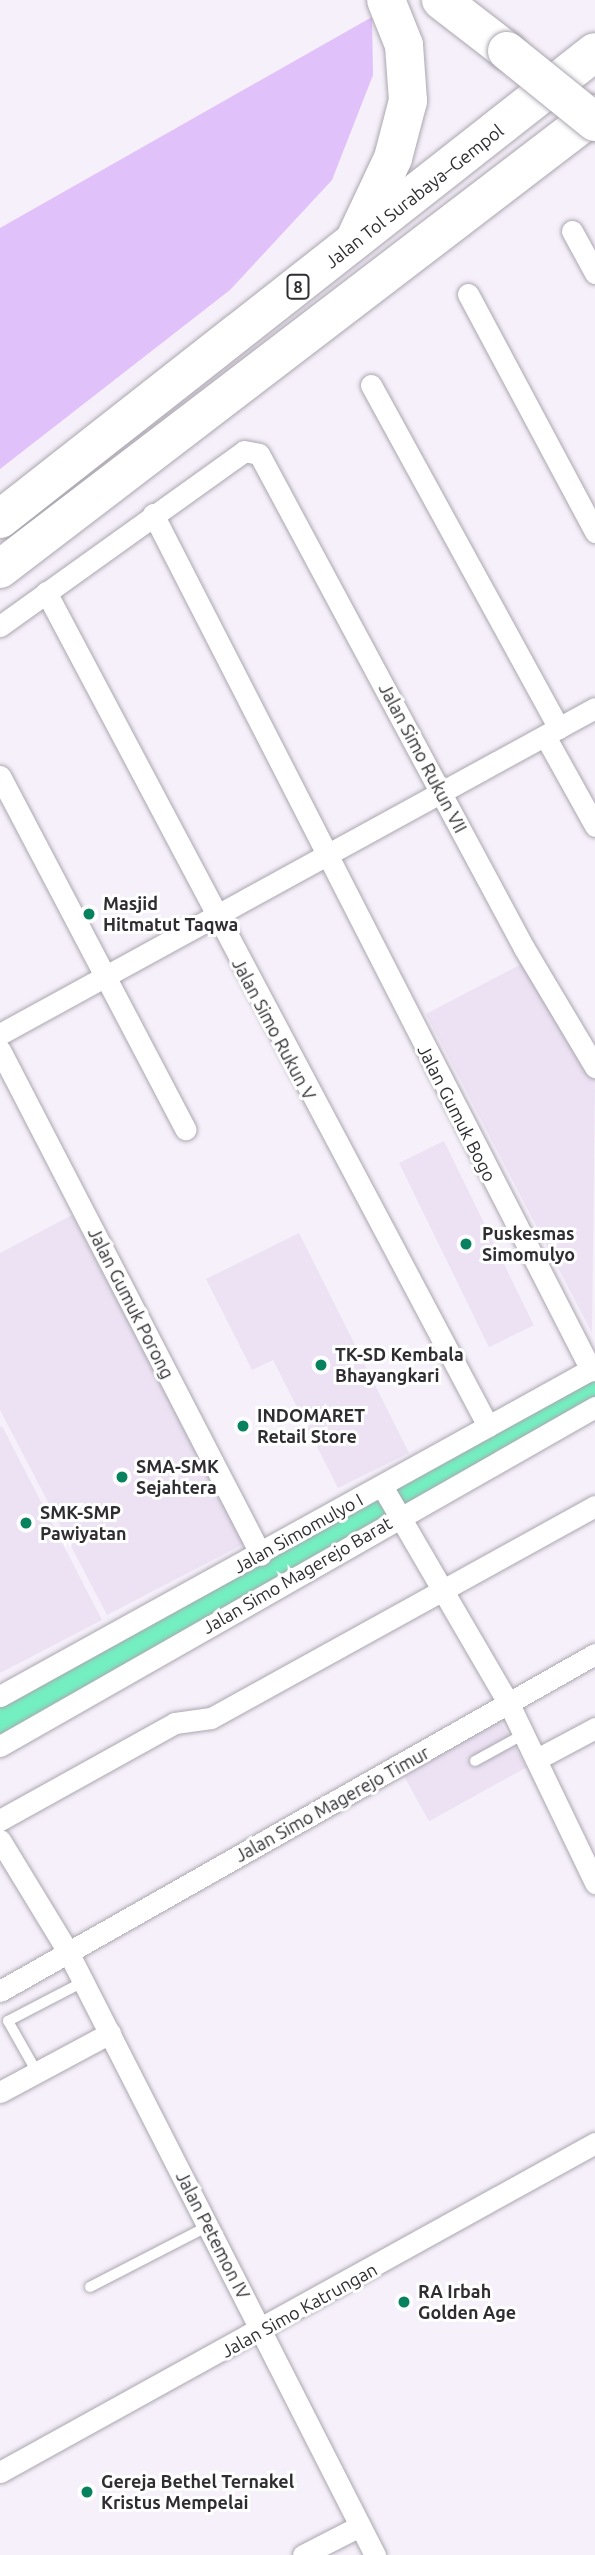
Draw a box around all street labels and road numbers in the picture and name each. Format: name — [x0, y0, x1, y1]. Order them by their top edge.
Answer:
street label: Jalan Tol Surabaya–Gempol — [320, 120, 508, 272]
road number: 8 — [286, 274, 310, 300]
street label: Jalan Simo Rukun VII — [374, 679, 472, 837]
street label: Jalan Simo Rukun V — [228, 955, 320, 1103]
street label: Jalan Gumuk Bogo — [413, 1041, 501, 1185]
street label: Jalan Gumuk Porong — [84, 1224, 178, 1382]
street label: Jalan Simomulyo I — [229, 1488, 367, 1578]
street label: Jalan Simo Magerejo Barat — [198, 1512, 396, 1638]
street label: Jalan Simo Magerejo Timur — [231, 1742, 433, 1866]
street label: Jalan Petemon IV — [172, 2168, 254, 2302]
street label: Jalan Simo Katrungan — [217, 2258, 381, 2362]

